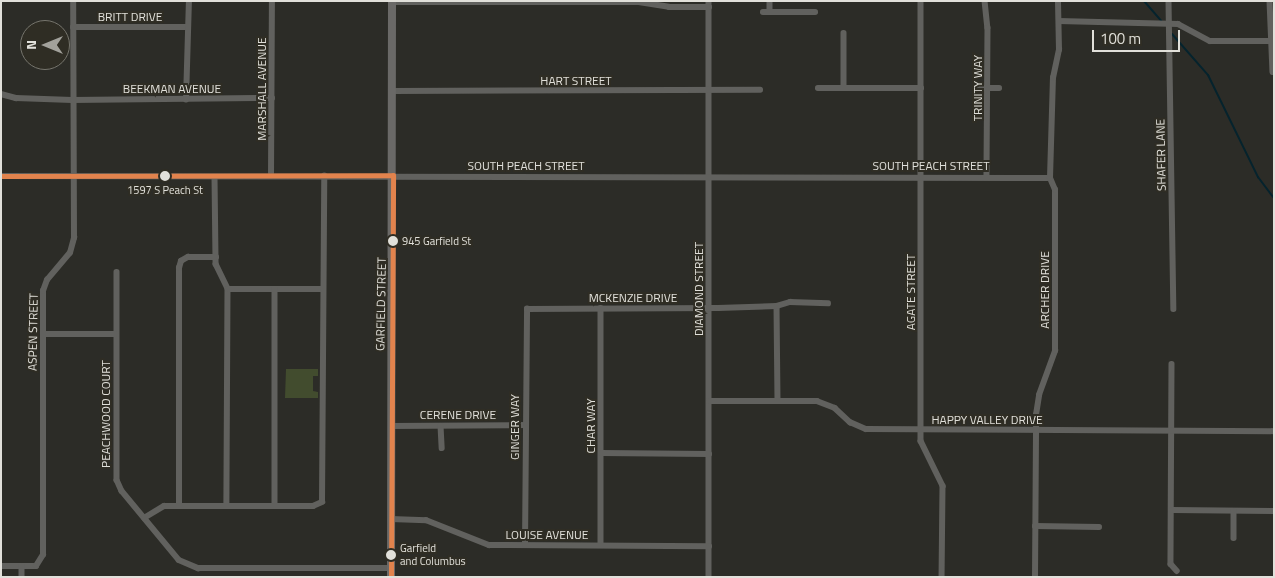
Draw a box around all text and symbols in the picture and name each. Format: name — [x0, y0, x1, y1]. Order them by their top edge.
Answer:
street label: BRITT DRIVE — [98, 10, 162, 24]
north arrow — [20, 20, 70, 70]
scale bar — [1095, 20, 1182, 52]
text: 100 m — [1100, 27, 1141, 50]
street label: MARSHALL AVENUE — [255, 37, 269, 141]
text: N — [20, 40, 41, 50]
street label: TRINITY WAY — [971, 55, 985, 121]
street label: HART STREET — [540, 74, 612, 88]
street label: BEEKMAN AVENUE — [123, 82, 221, 96]
street label: SHAFER LANE — [1153, 119, 1169, 191]
street label: SOUTH PEACH STREET — [467, 159, 585, 173]
street label: SOUTH PEACH STREET — [872, 159, 990, 173]
marker: 1597 S Peach St — [160, 171, 170, 181]
place label: 1597 S Peach St — [127, 183, 203, 197]
place label: 945 Garfield St — [402, 234, 471, 248]
marker: 945 Garfield St — [388, 236, 398, 246]
street label: DIAMOND STREET — [692, 242, 706, 336]
street label: ARCHER DRIVE — [1038, 251, 1052, 329]
street label: AGATE STREET — [904, 254, 918, 330]
street label: GARFIELD STREET — [373, 257, 389, 351]
street label: MCKENZIE DRIVE — [589, 291, 677, 305]
street label: ASPEN STREET — [25, 293, 41, 371]
street label: PEACHWOOD COURT — [99, 360, 113, 468]
street label: GINGER WAY — [508, 394, 522, 460]
street label: CHAR WAY — [584, 398, 598, 454]
street label: CERENE DRIVE — [420, 408, 496, 422]
street label: HAPPY VALLEY DRIVE — [931, 413, 1043, 427]
street label: LOUISE AVENUE — [506, 528, 588, 542]
place label: Garfield and Columbus — [400, 542, 466, 568]
marker: Garfield and Columbus — [386, 550, 396, 560]

